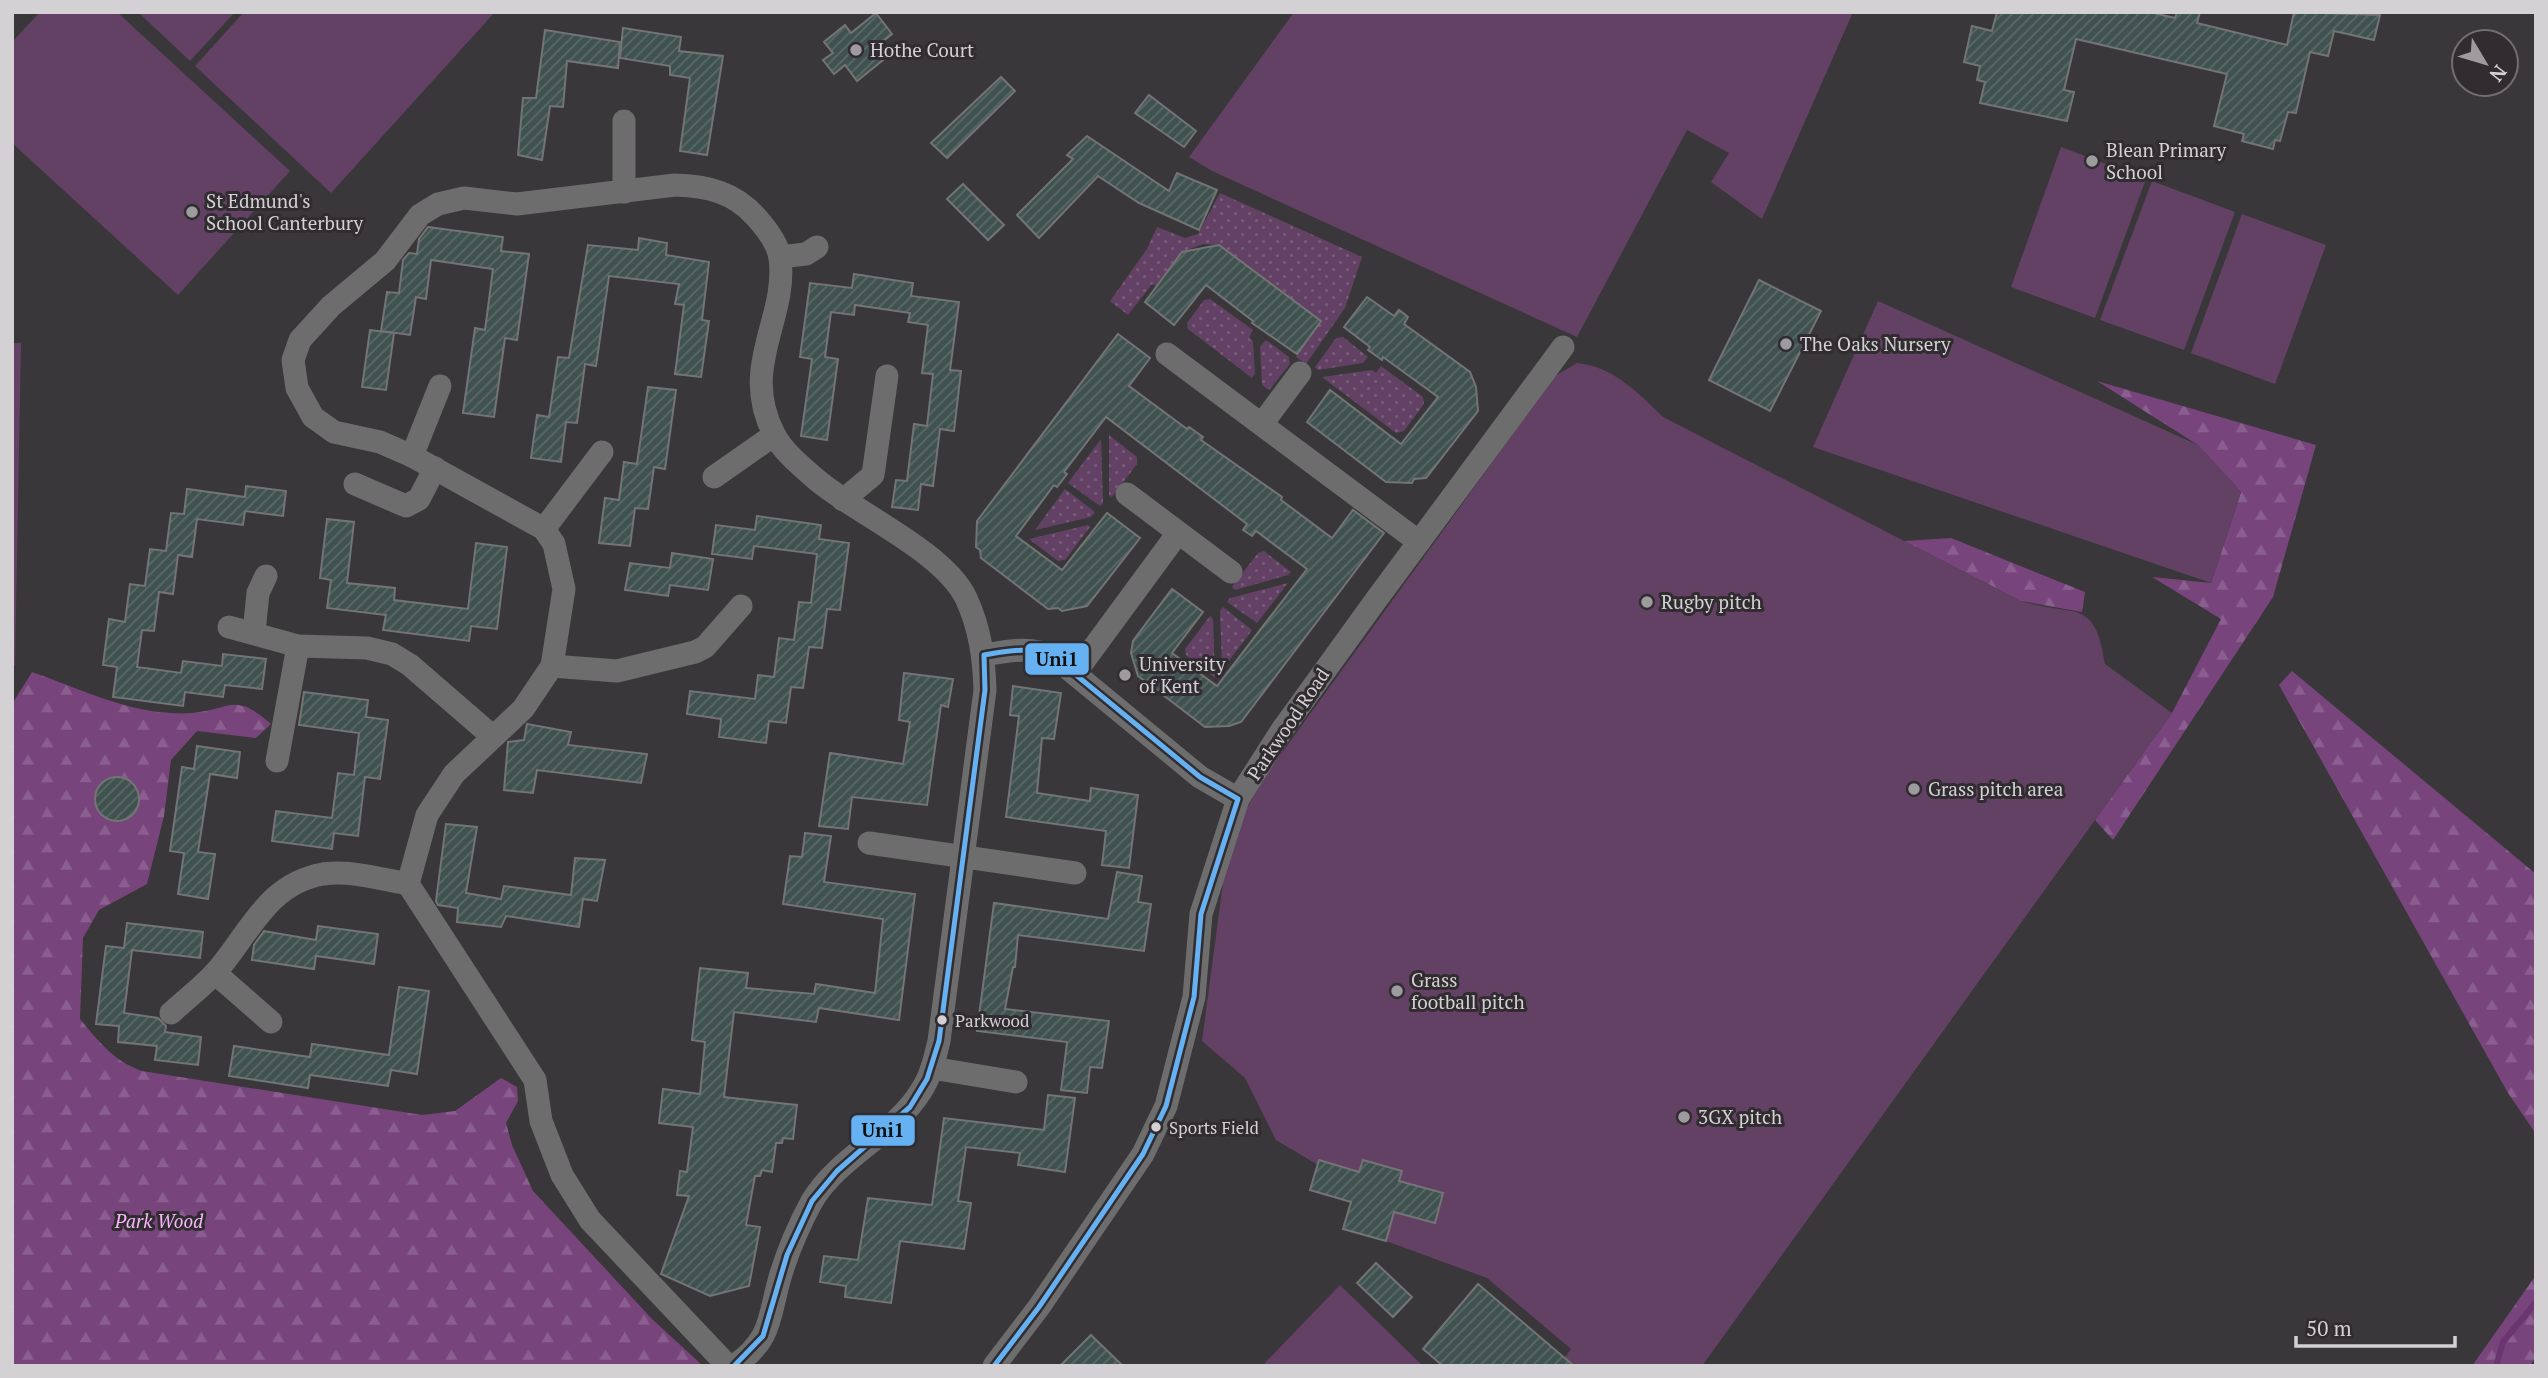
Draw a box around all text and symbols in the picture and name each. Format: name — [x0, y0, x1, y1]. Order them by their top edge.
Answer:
north arrow — [2450, 28, 2520, 98]
place label: Hothe Court — [870, 37, 974, 62]
marker: Hothe Court — [848, 42, 864, 58]
text: N — [2484, 60, 2513, 88]
place label: Blean Primary School — [2106, 137, 2226, 184]
marker: Blean Primary School — [2084, 153, 2100, 169]
place label: St Edmund's School Canterbury — [206, 188, 363, 235]
marker: St Edmund's School Canterbury — [184, 204, 200, 220]
place label: The Oaks Nursery — [1800, 331, 1951, 356]
marker: The Oaks Nursery — [1778, 336, 1794, 352]
place label: Rugby pitch — [1661, 589, 1762, 614]
marker: Rugby pitch — [1639, 594, 1655, 610]
line badge: Uni1 — [1024, 642, 1090, 676]
text: Uni1 — [1036, 646, 1078, 671]
place label: University of Kent — [1139, 651, 1226, 698]
street label: Parkwood Road — [1241, 662, 1335, 785]
marker: University of Kent — [1117, 667, 1133, 683]
place label: Grass pitch area — [1928, 776, 2064, 801]
marker: Grass pitch area — [1906, 781, 1922, 797]
place label: Grass football pitch — [1411, 967, 1525, 1014]
marker: Grass football pitch — [1389, 983, 1405, 999]
place label: Parkwood — [955, 1009, 1030, 1032]
marker: Parkwood — [935, 1013, 949, 1027]
place label: 3GX pitch — [1698, 1104, 1782, 1129]
marker: 3GX pitch — [1676, 1109, 1692, 1125]
line badge: Uni1 — [850, 1114, 916, 1147]
place label: Sports Field — [1169, 1116, 1259, 1139]
text: Uni1 — [862, 1117, 904, 1142]
marker: Sports Field — [1149, 1120, 1163, 1134]
park label: Park Wood — [114, 1208, 204, 1233]
scale bar — [2296, 1304, 2455, 1348]
text: 50 m — [2306, 1314, 2352, 1342]

